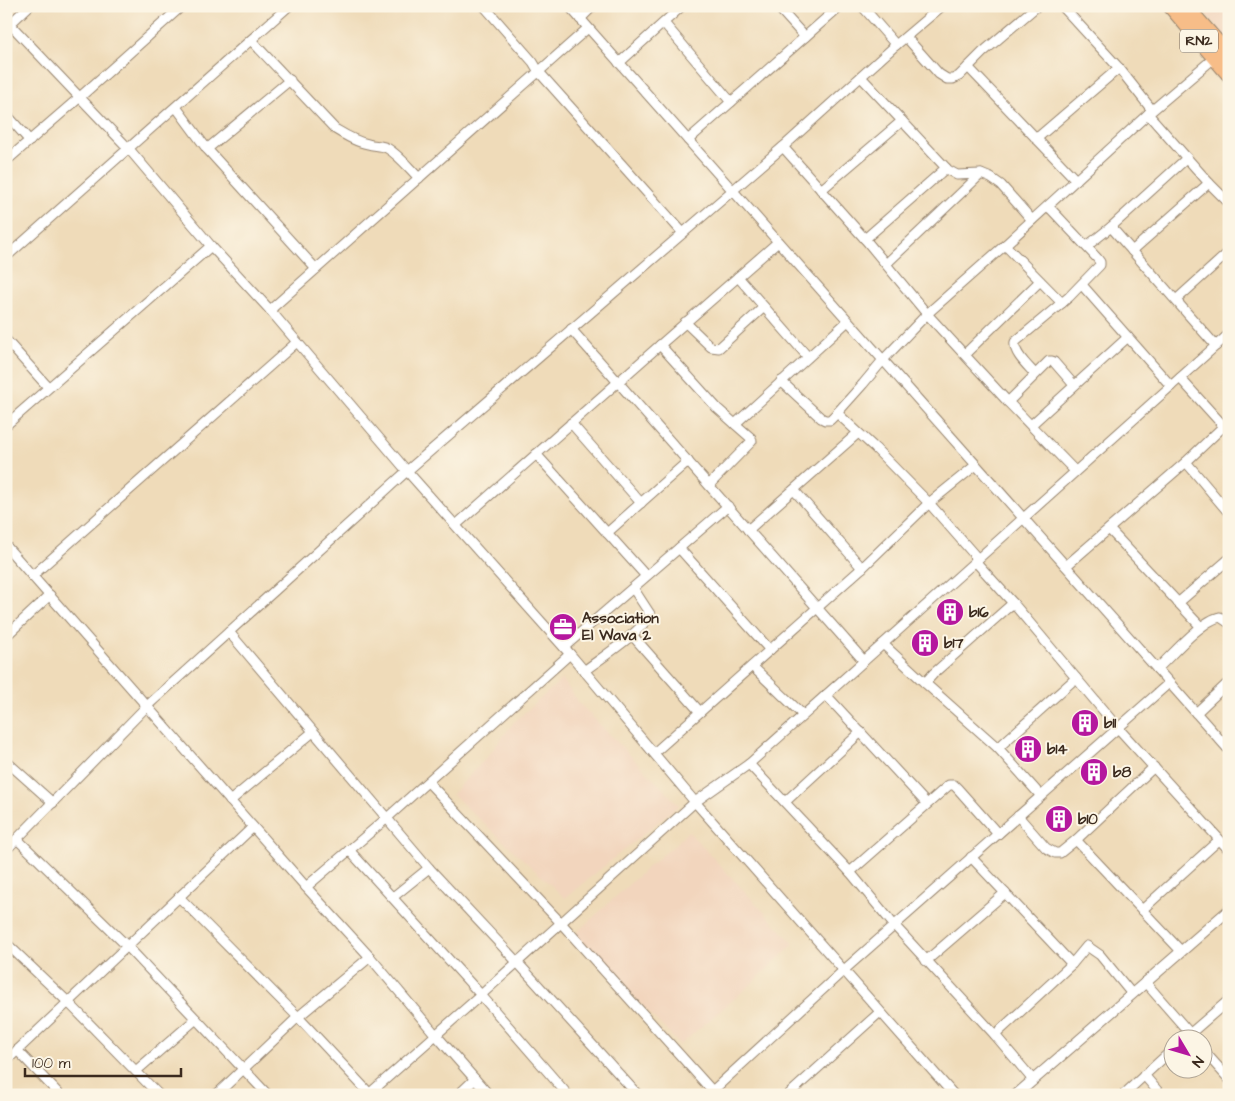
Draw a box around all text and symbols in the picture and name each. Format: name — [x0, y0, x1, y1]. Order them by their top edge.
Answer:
road number: RN2 — [1180, 29, 1218, 52]
building icon: b16 — [935, 597, 965, 627]
place label: b16 — [969, 602, 989, 623]
place label: Association El Wava 2 — [582, 608, 659, 646]
office icon: Association El Wava 2 — [548, 612, 578, 642]
building icon: b17 — [910, 628, 940, 658]
place label: b17 — [944, 633, 964, 654]
building icon: b11 — [1070, 708, 1100, 738]
place label: b11 — [1104, 713, 1116, 734]
building icon: b14 — [1013, 734, 1043, 764]
place label: b14 — [1047, 739, 1068, 760]
building icon: b8 — [1079, 757, 1109, 787]
place label: b8 — [1113, 762, 1131, 783]
building icon: b10 — [1044, 804, 1074, 834]
place label: b10 — [1078, 809, 1098, 830]
north arrow — [1162, 1028, 1212, 1078]
scale bar — [25, 1046, 181, 1078]
text: N — [1187, 1052, 1208, 1071]
text: 100 m — [32, 1053, 71, 1074]

